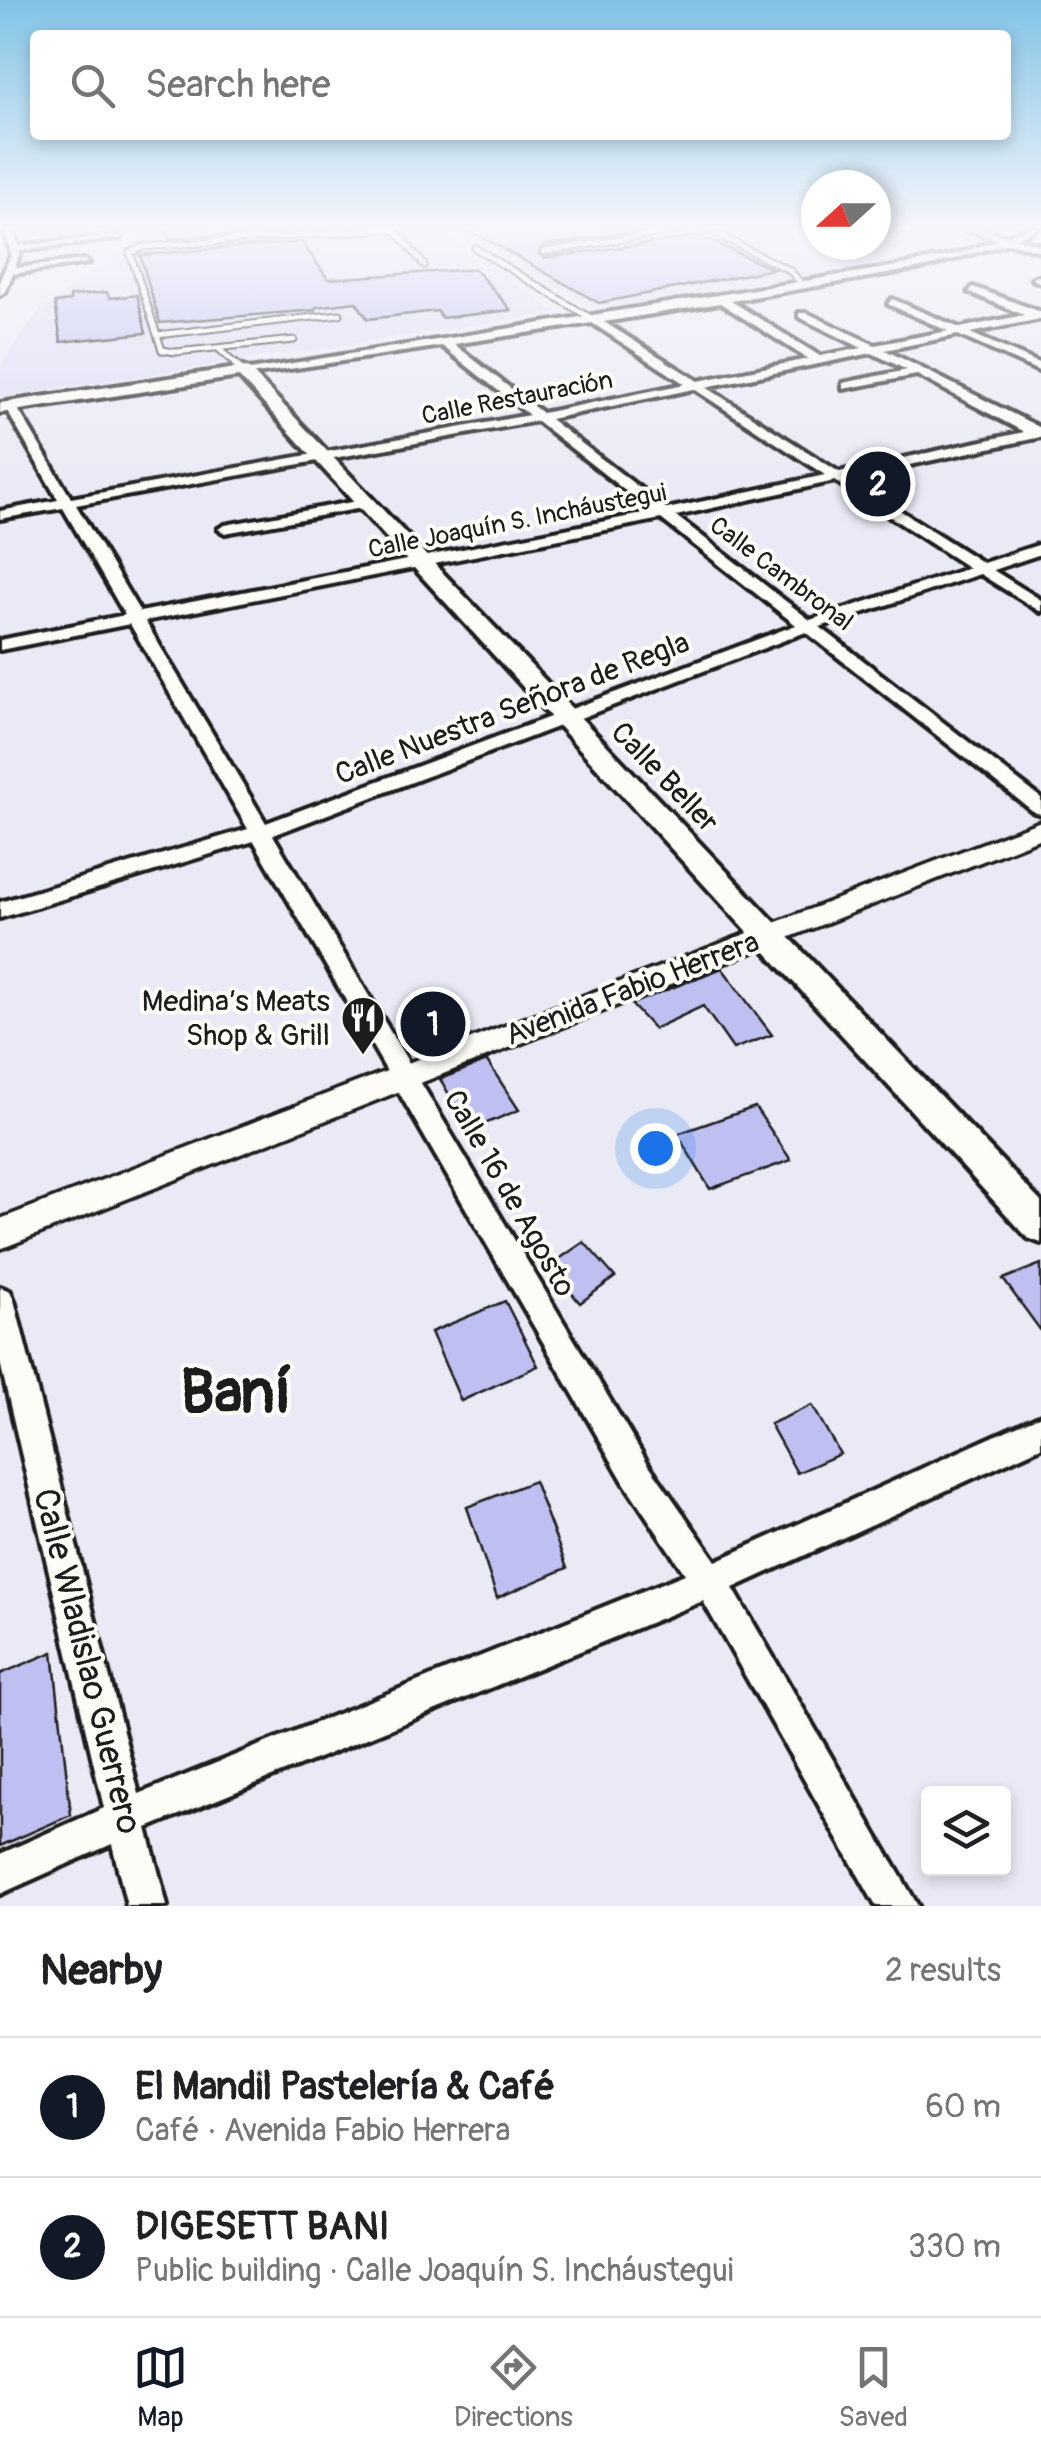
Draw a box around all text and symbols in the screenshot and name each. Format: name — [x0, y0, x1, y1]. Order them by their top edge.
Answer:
search box — [30, 30, 1011, 140]
icon: search — [65, 58, 120, 113]
text: Search here — [145, 61, 331, 109]
north arrow — [801, 170, 891, 260]
street label: Calle Restauración — [419, 365, 615, 432]
pin: 2 — [846, 446, 910, 522]
street label: Calle Joaquín S. Incháustegui — [366, 477, 669, 566]
street label: Calle Cambronal — [703, 510, 859, 638]
street label: Calle Nuestra Señora de Regla — [330, 624, 694, 793]
street label: Calle Beller — [603, 714, 727, 841]
street label: Avenida Fabio Herrera — [500, 923, 764, 1054]
place label: Medina’s Meats Shop & Grill — [142, 983, 330, 1054]
pin: 1 — [400, 986, 466, 1062]
restaurant icon: Medina’s Meats Shop & Grill — [340, 995, 386, 1056]
street label: Calle 16 de Agosto — [435, 1083, 584, 1303]
your location — [630, 1123, 681, 1174]
district label: Baní — [181, 1356, 291, 1431]
street label: Calle Wladislao Guerrero — [23, 1484, 151, 1838]
map controls — [921, 1786, 1011, 1876]
button: layers — [921, 1786, 1011, 1876]
text: Nearby — [40, 1945, 162, 1997]
text: 2 results — [885, 1951, 1001, 1991]
text: El Mandil Pastelería & Café — [135, 2063, 555, 2111]
text: 1 — [66, 2087, 79, 2127]
text: 60 m — [925, 2087, 1001, 2127]
text: Café · Avenida Fabio Herrera — [135, 2111, 510, 2151]
text: DIGESETT BANI — [135, 2203, 389, 2251]
text: 2 — [64, 2227, 81, 2267]
text: 330 m — [908, 2227, 1001, 2267]
text: Public building · Calle Joaquín S. Incháustegui — [135, 2251, 734, 2291]
tab: Map — [133, 2340, 188, 2435]
tab: Directions — [454, 2340, 573, 2435]
tab: Saved — [839, 2340, 908, 2435]

